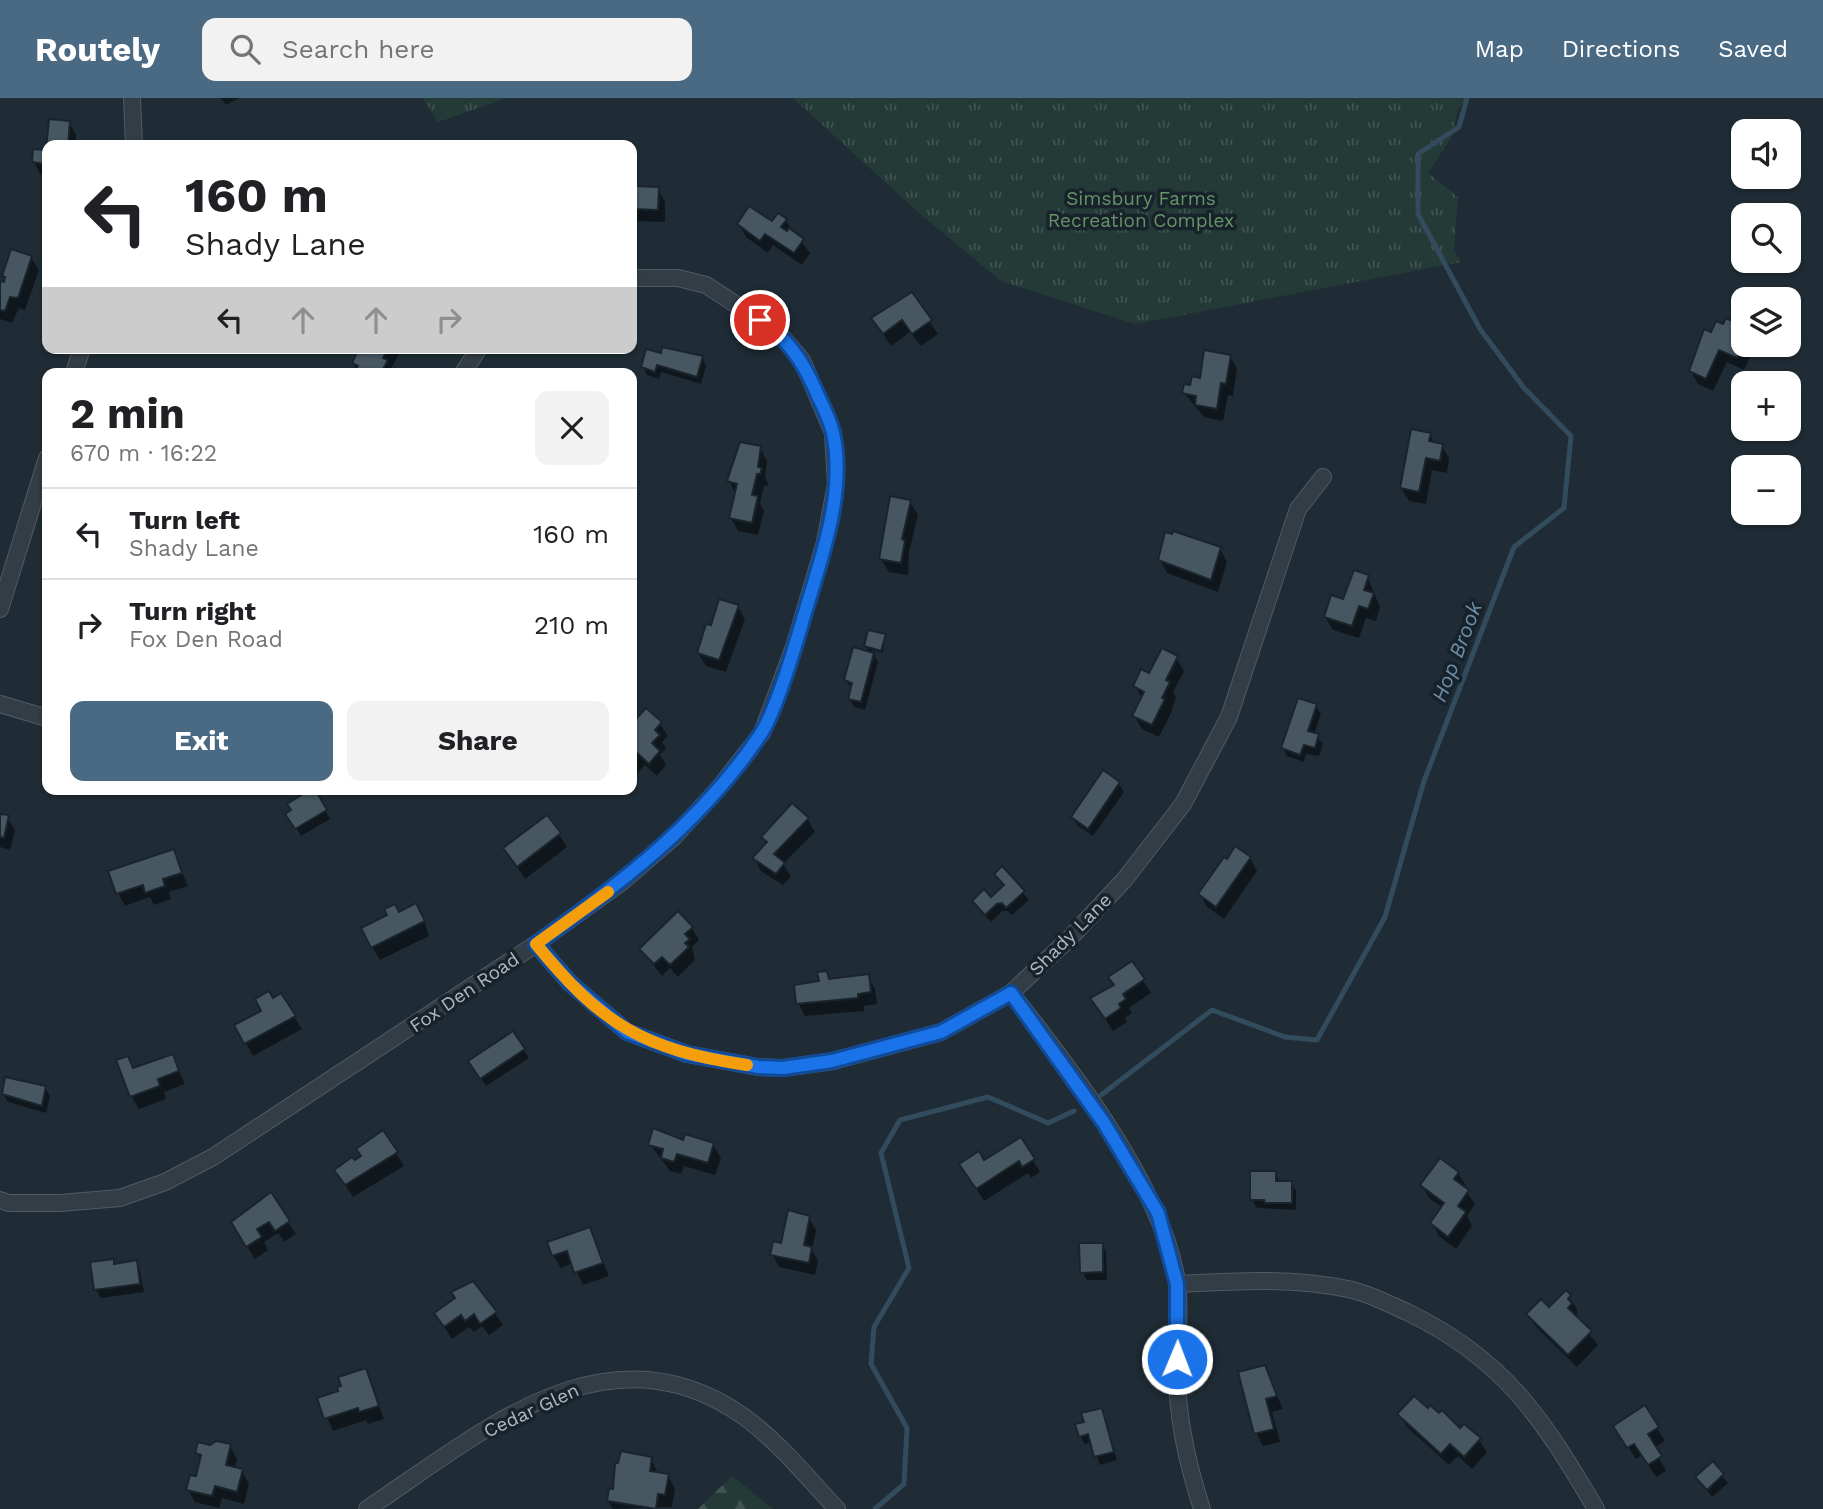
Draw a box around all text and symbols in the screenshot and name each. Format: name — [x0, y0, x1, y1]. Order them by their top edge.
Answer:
search box — [202, 18, 692, 81]
text: Routely — [35, 30, 160, 69]
icon: search — [226, 30, 264, 68]
text: Search here — [282, 34, 434, 64]
text: Map — [1475, 35, 1524, 63]
text: Directions — [1562, 35, 1680, 63]
text: Saved — [1718, 35, 1788, 63]
map controls — [1731, 119, 1801, 525]
button: sound — [1731, 119, 1801, 189]
text: 160 m — [185, 166, 328, 224]
icon: left — [70, 168, 161, 259]
park label: Simsbury Farms Recreation Complex — [1048, 187, 1234, 232]
button: search — [1731, 203, 1801, 273]
text: Shady Lane — [185, 225, 366, 263]
button: layers — [1731, 287, 1801, 357]
pin — [730, 290, 790, 350]
icon: left — [211, 301, 249, 339]
icon: ahead — [284, 301, 322, 339]
icon: ahead — [357, 301, 395, 339]
icon: right — [430, 301, 468, 339]
icon: arrive — [741, 301, 779, 339]
button: + — [1731, 371, 1801, 441]
text: 2 min — [70, 389, 185, 438]
button: close — [535, 391, 609, 465]
text: 670 m · 16:22 — [70, 440, 217, 467]
button: − — [1731, 455, 1801, 525]
text: Turn left — [129, 505, 240, 535]
icon: left — [70, 515, 108, 553]
text: 160 m — [533, 519, 609, 549]
text: Shady Lane — [129, 535, 259, 562]
text: Turn right — [129, 596, 256, 626]
water label: Hop Brook — [1426, 598, 1487, 705]
icon: right — [70, 606, 108, 644]
text: 210 m — [534, 610, 609, 640]
text: Fox Den Road — [129, 626, 283, 653]
button: Exit — [70, 701, 333, 781]
button: Share — [347, 701, 609, 781]
street label: Shady Lane — [1024, 888, 1116, 980]
street label: Fox Den Road — [405, 947, 523, 1037]
position arrow — [1140, 1322, 1214, 1396]
street label: Cedar Glen — [480, 1378, 583, 1443]

